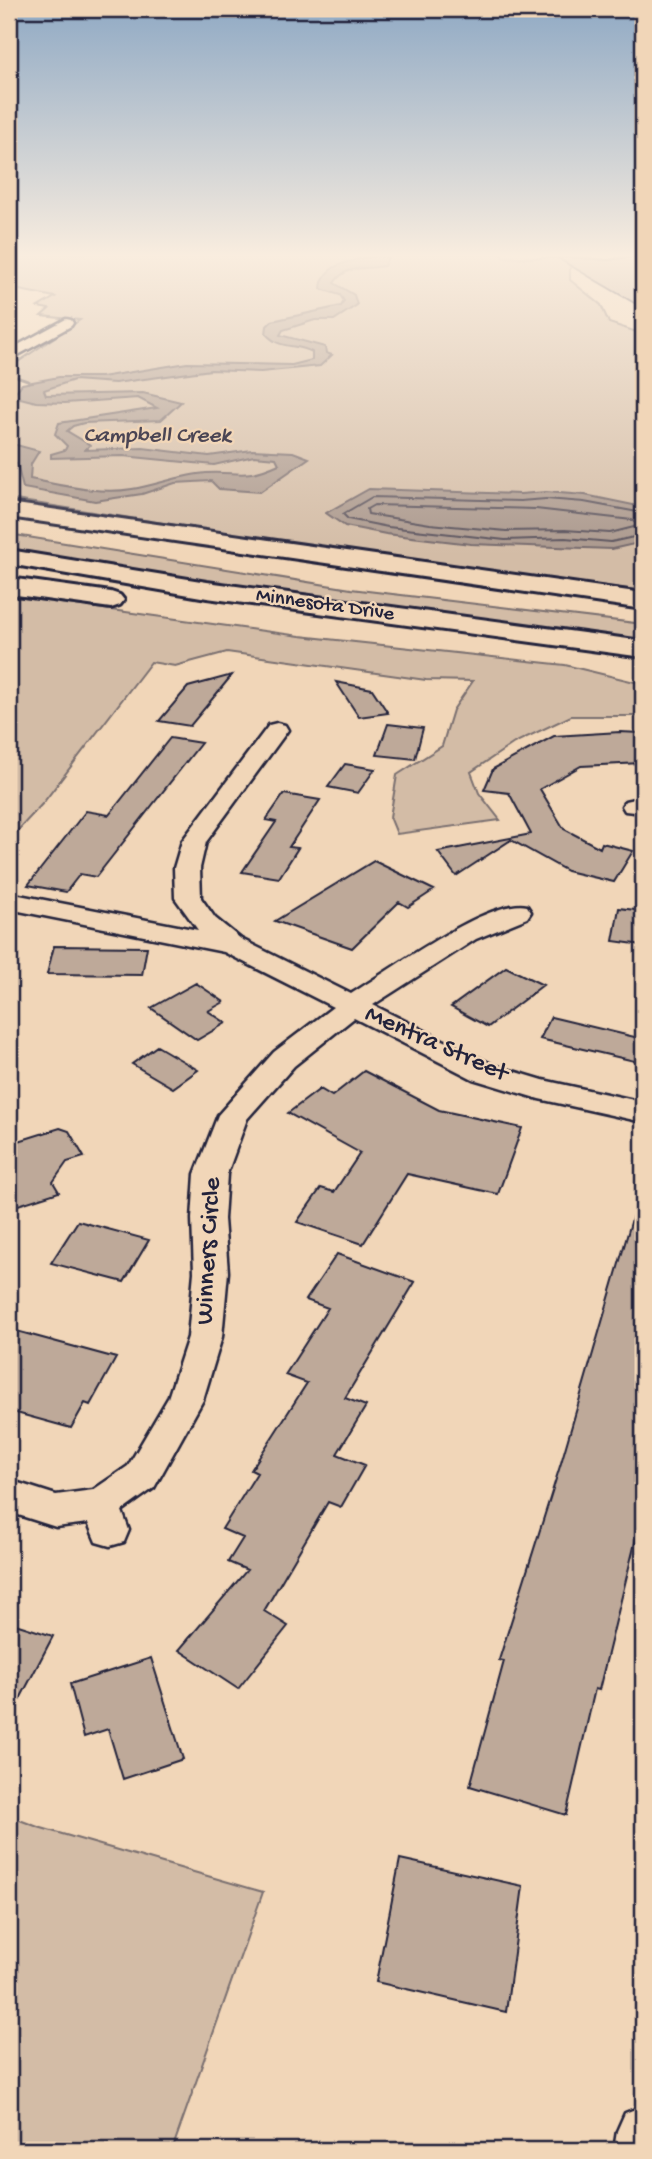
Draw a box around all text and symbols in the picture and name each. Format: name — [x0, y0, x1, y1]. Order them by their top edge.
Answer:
water label: Campbell Creek — [83, 423, 233, 450]
street label: Minnesota Drive — [254, 584, 397, 628]
street label: Mentra Street — [360, 1000, 515, 1091]
street label: Winners Circle — [191, 1176, 229, 1326]

